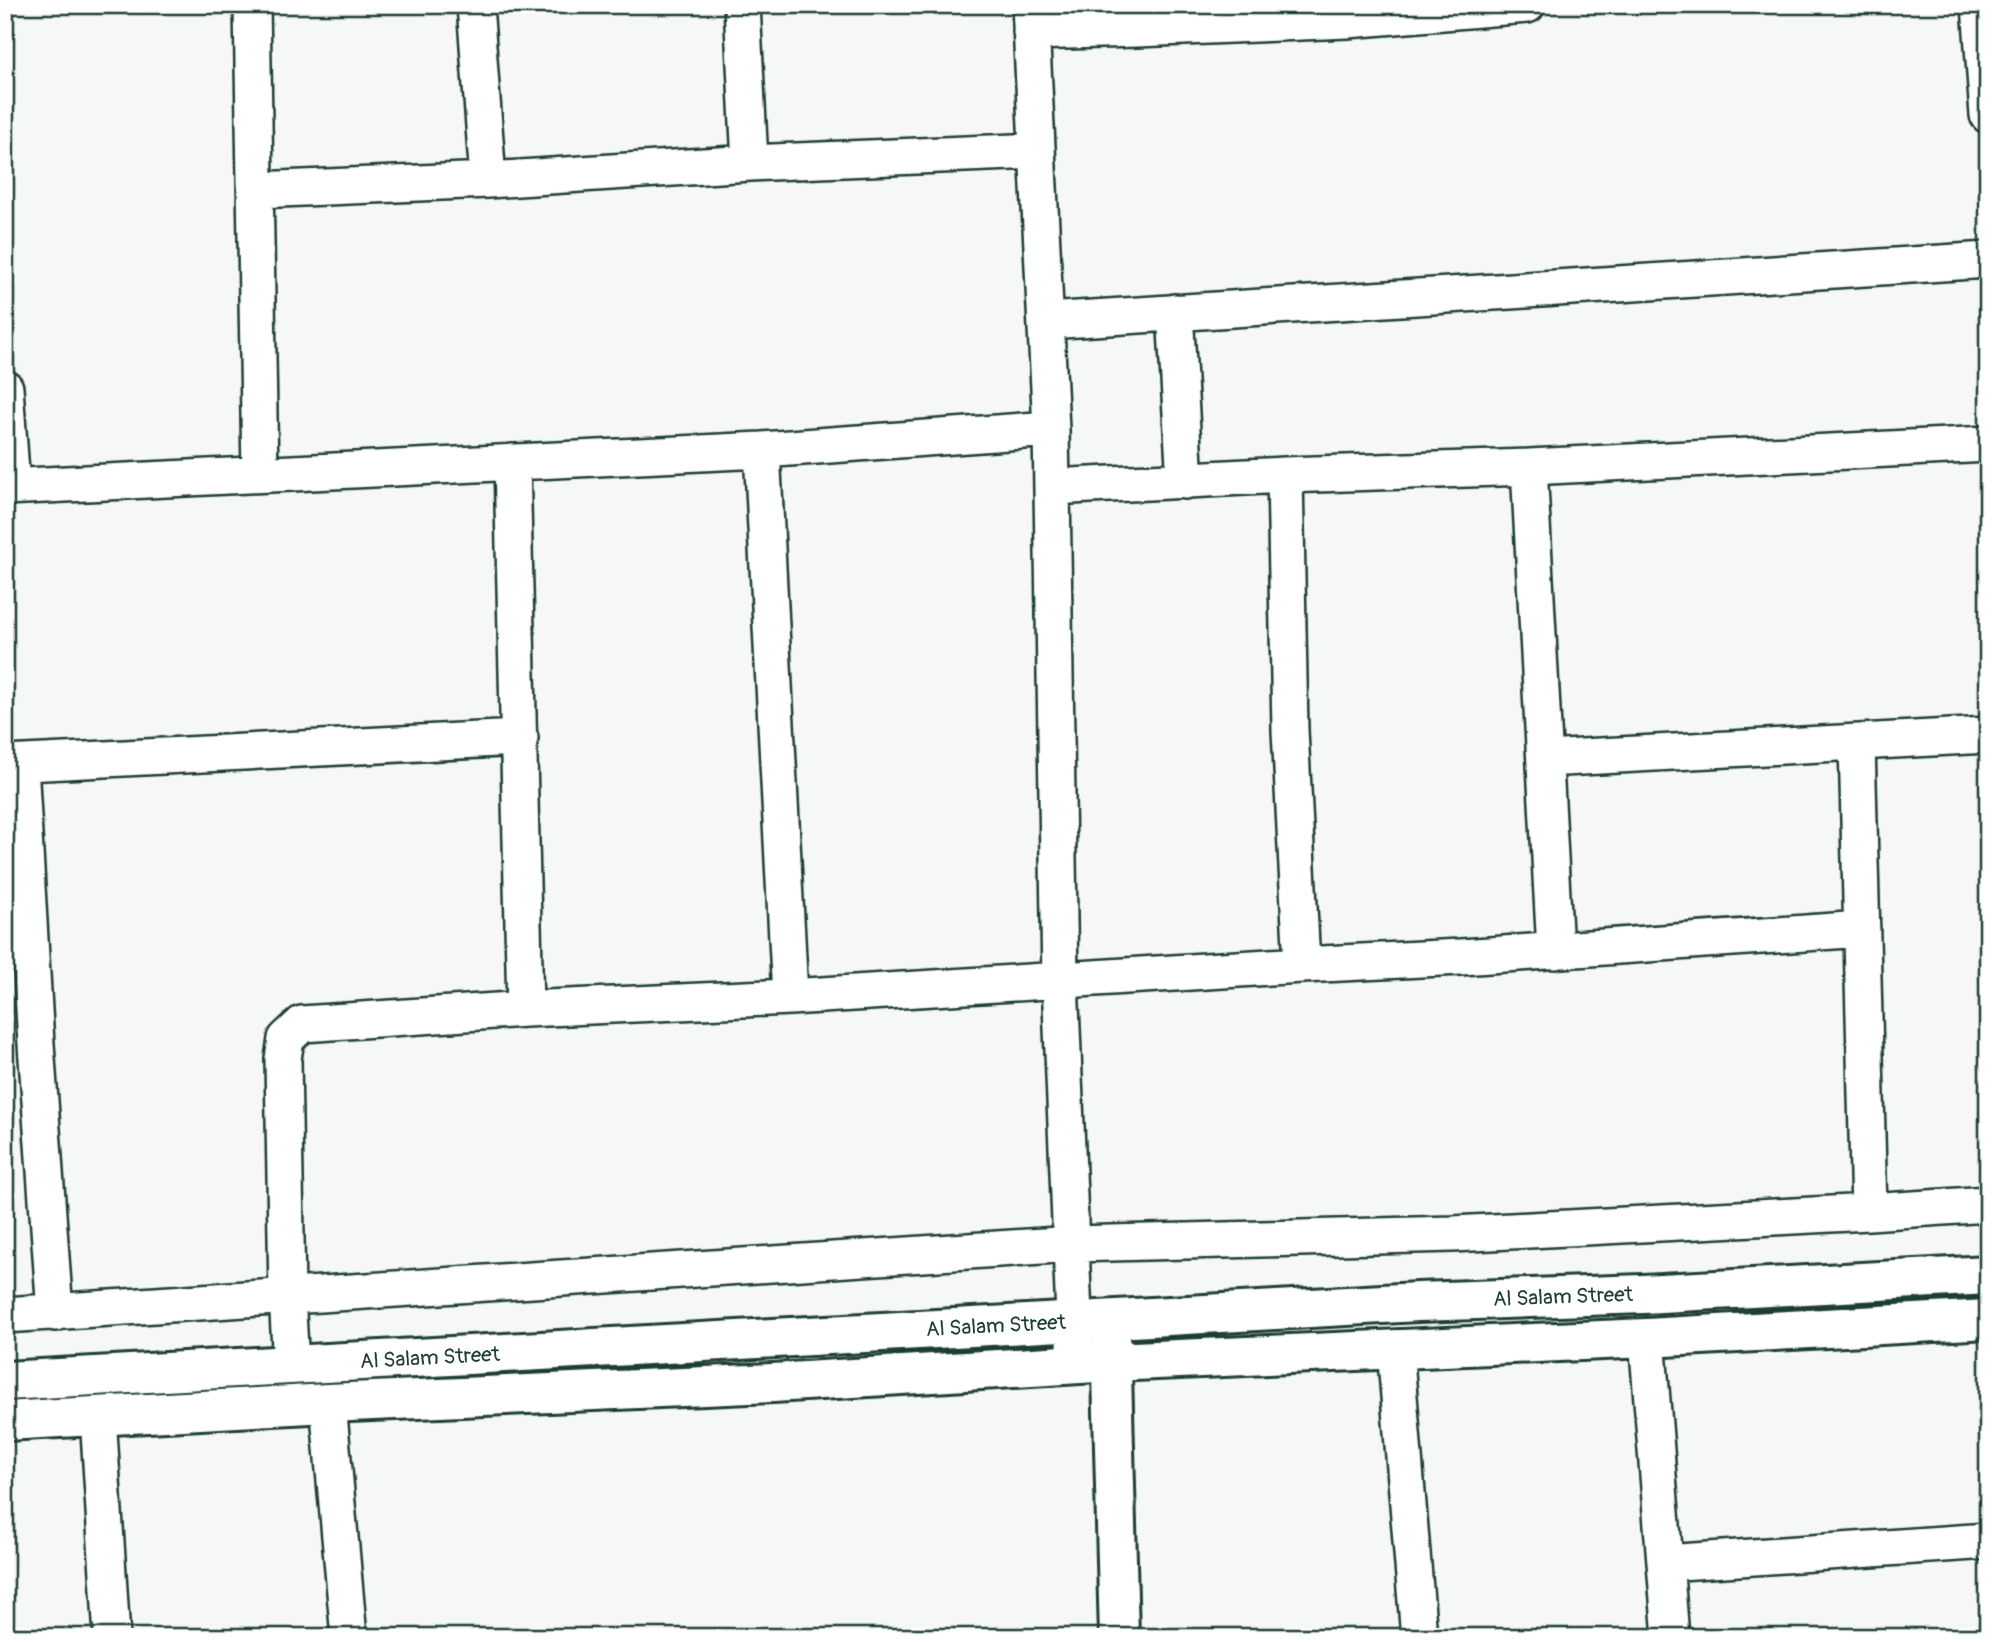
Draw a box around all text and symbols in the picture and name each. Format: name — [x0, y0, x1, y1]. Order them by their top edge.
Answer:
street label: Al Salam Street — [1493, 1281, 1634, 1313]
street label: Al Salam Street — [925, 1309, 1067, 1343]
street label: Al Salam Street — [359, 1341, 501, 1375]

